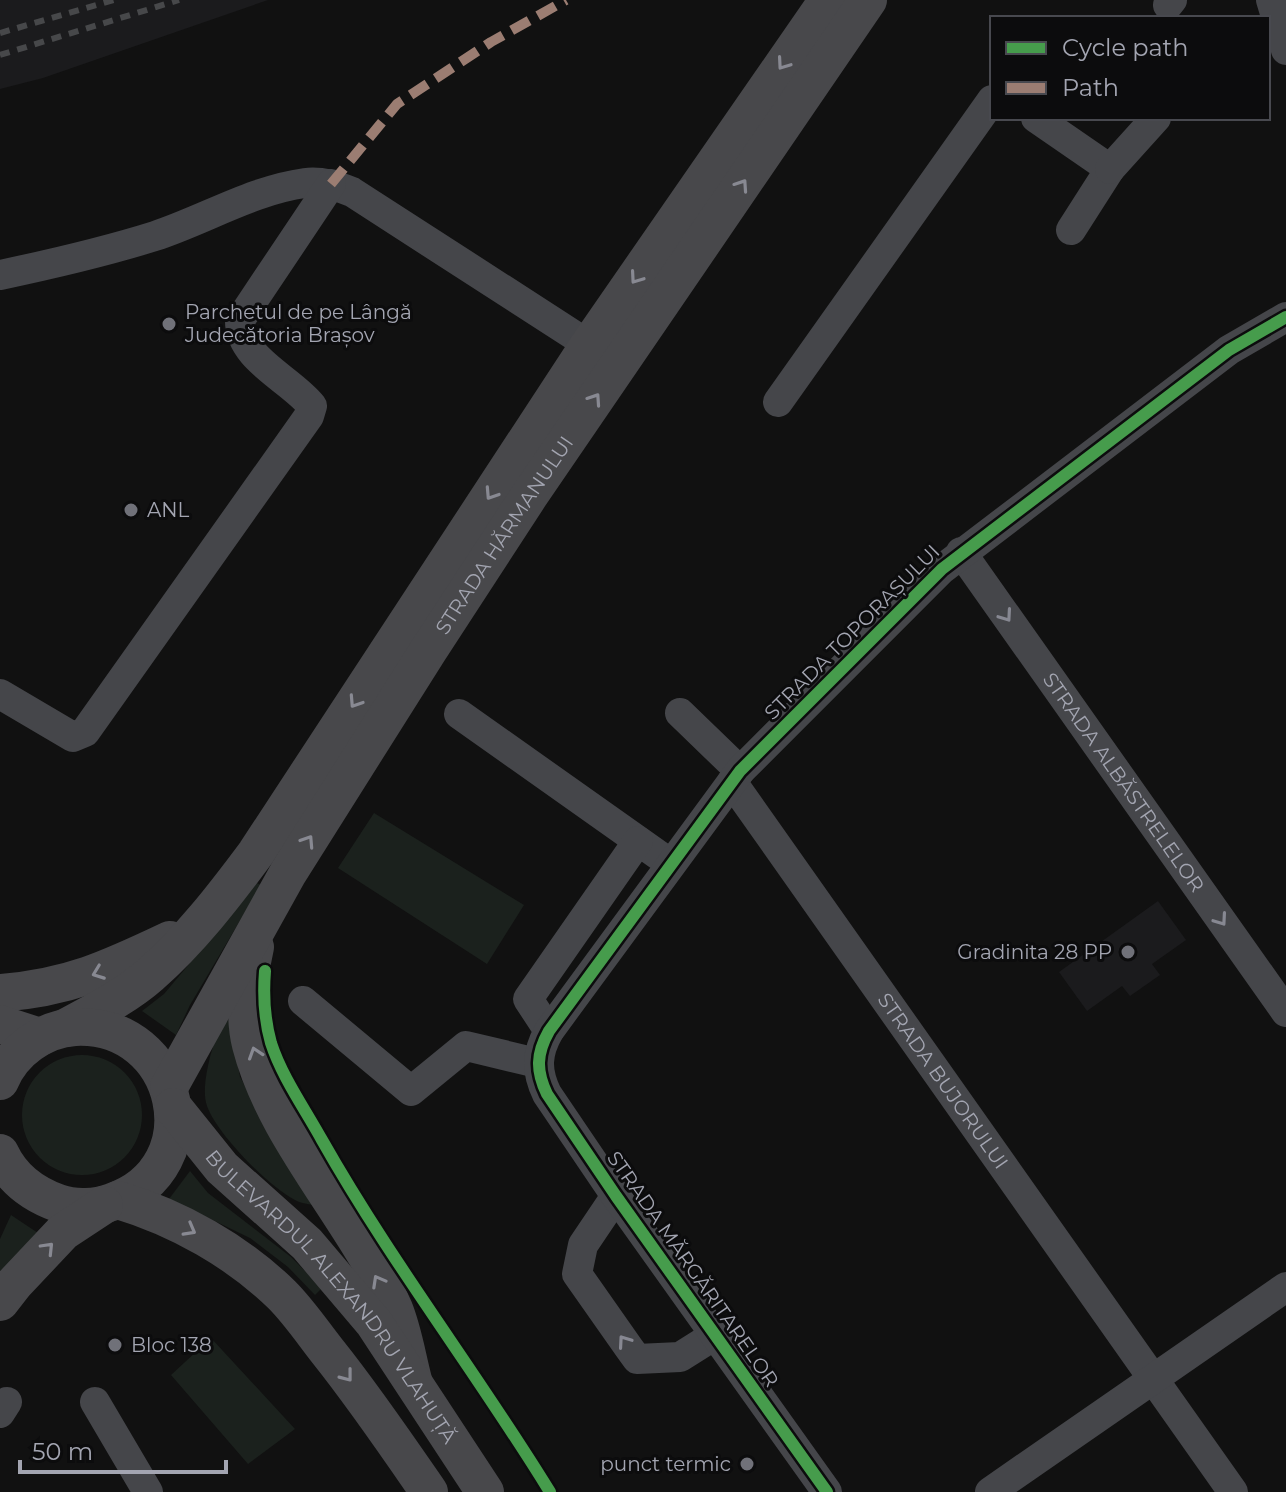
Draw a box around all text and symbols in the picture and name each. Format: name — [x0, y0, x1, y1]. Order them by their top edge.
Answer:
legend — [990, 16, 1270, 120]
text: Cycle path — [1062, 33, 1189, 62]
one-way arrow — [778, 56, 793, 70]
text: Path — [1062, 73, 1119, 102]
one-way arrow — [732, 179, 747, 193]
one-way arrow — [630, 270, 645, 284]
place label: Parchetul de pe Lângă Judecătoria Brașov — [184, 300, 412, 348]
marker: Parchetul de pe Lângă Judecătoria Brașov — [160, 315, 178, 333]
one-way arrow — [585, 394, 600, 408]
street label: STRADA HĂRMANULUI — [430, 432, 578, 639]
one-way arrow — [486, 486, 501, 500]
place label: ANL — [147, 498, 190, 522]
marker: ANL — [122, 501, 140, 519]
street label: STRADA TOPORAȘULUI — [759, 539, 945, 725]
one-way arrow — [996, 607, 1011, 621]
street label: STRADA ALBĂSTRELELOR — [1038, 668, 1209, 897]
one-way arrow — [349, 693, 364, 707]
one-way arrow — [299, 835, 314, 849]
one-way arrow — [1211, 911, 1226, 925]
place label: Gradinita 28 PP — [957, 940, 1112, 964]
marker: Gradinita 28 PP — [1119, 943, 1137, 961]
one-way arrow — [92, 963, 106, 980]
street label: STRADA BUJORULUI — [873, 988, 1013, 1174]
one-way arrow — [248, 1047, 264, 1060]
street label: BULEVARDUL ALEXANDRU VLAHUȚĂ — [200, 1145, 462, 1448]
street label: STRADA MĂRGĂRITARELOR — [602, 1147, 784, 1391]
one-way arrow — [181, 1220, 196, 1236]
one-way arrow — [38, 1243, 53, 1257]
one-way arrow — [372, 1275, 388, 1290]
place label: Bloc 138 — [131, 1333, 212, 1357]
marker: Bloc 138 — [106, 1336, 124, 1354]
one-way arrow — [619, 1336, 634, 1350]
one-way arrow — [337, 1367, 351, 1382]
scale bar — [20, 1424, 226, 1474]
text: 50 m — [32, 1437, 93, 1466]
place label: punct termic — [600, 1452, 731, 1476]
marker: punct termic — [738, 1455, 756, 1473]

